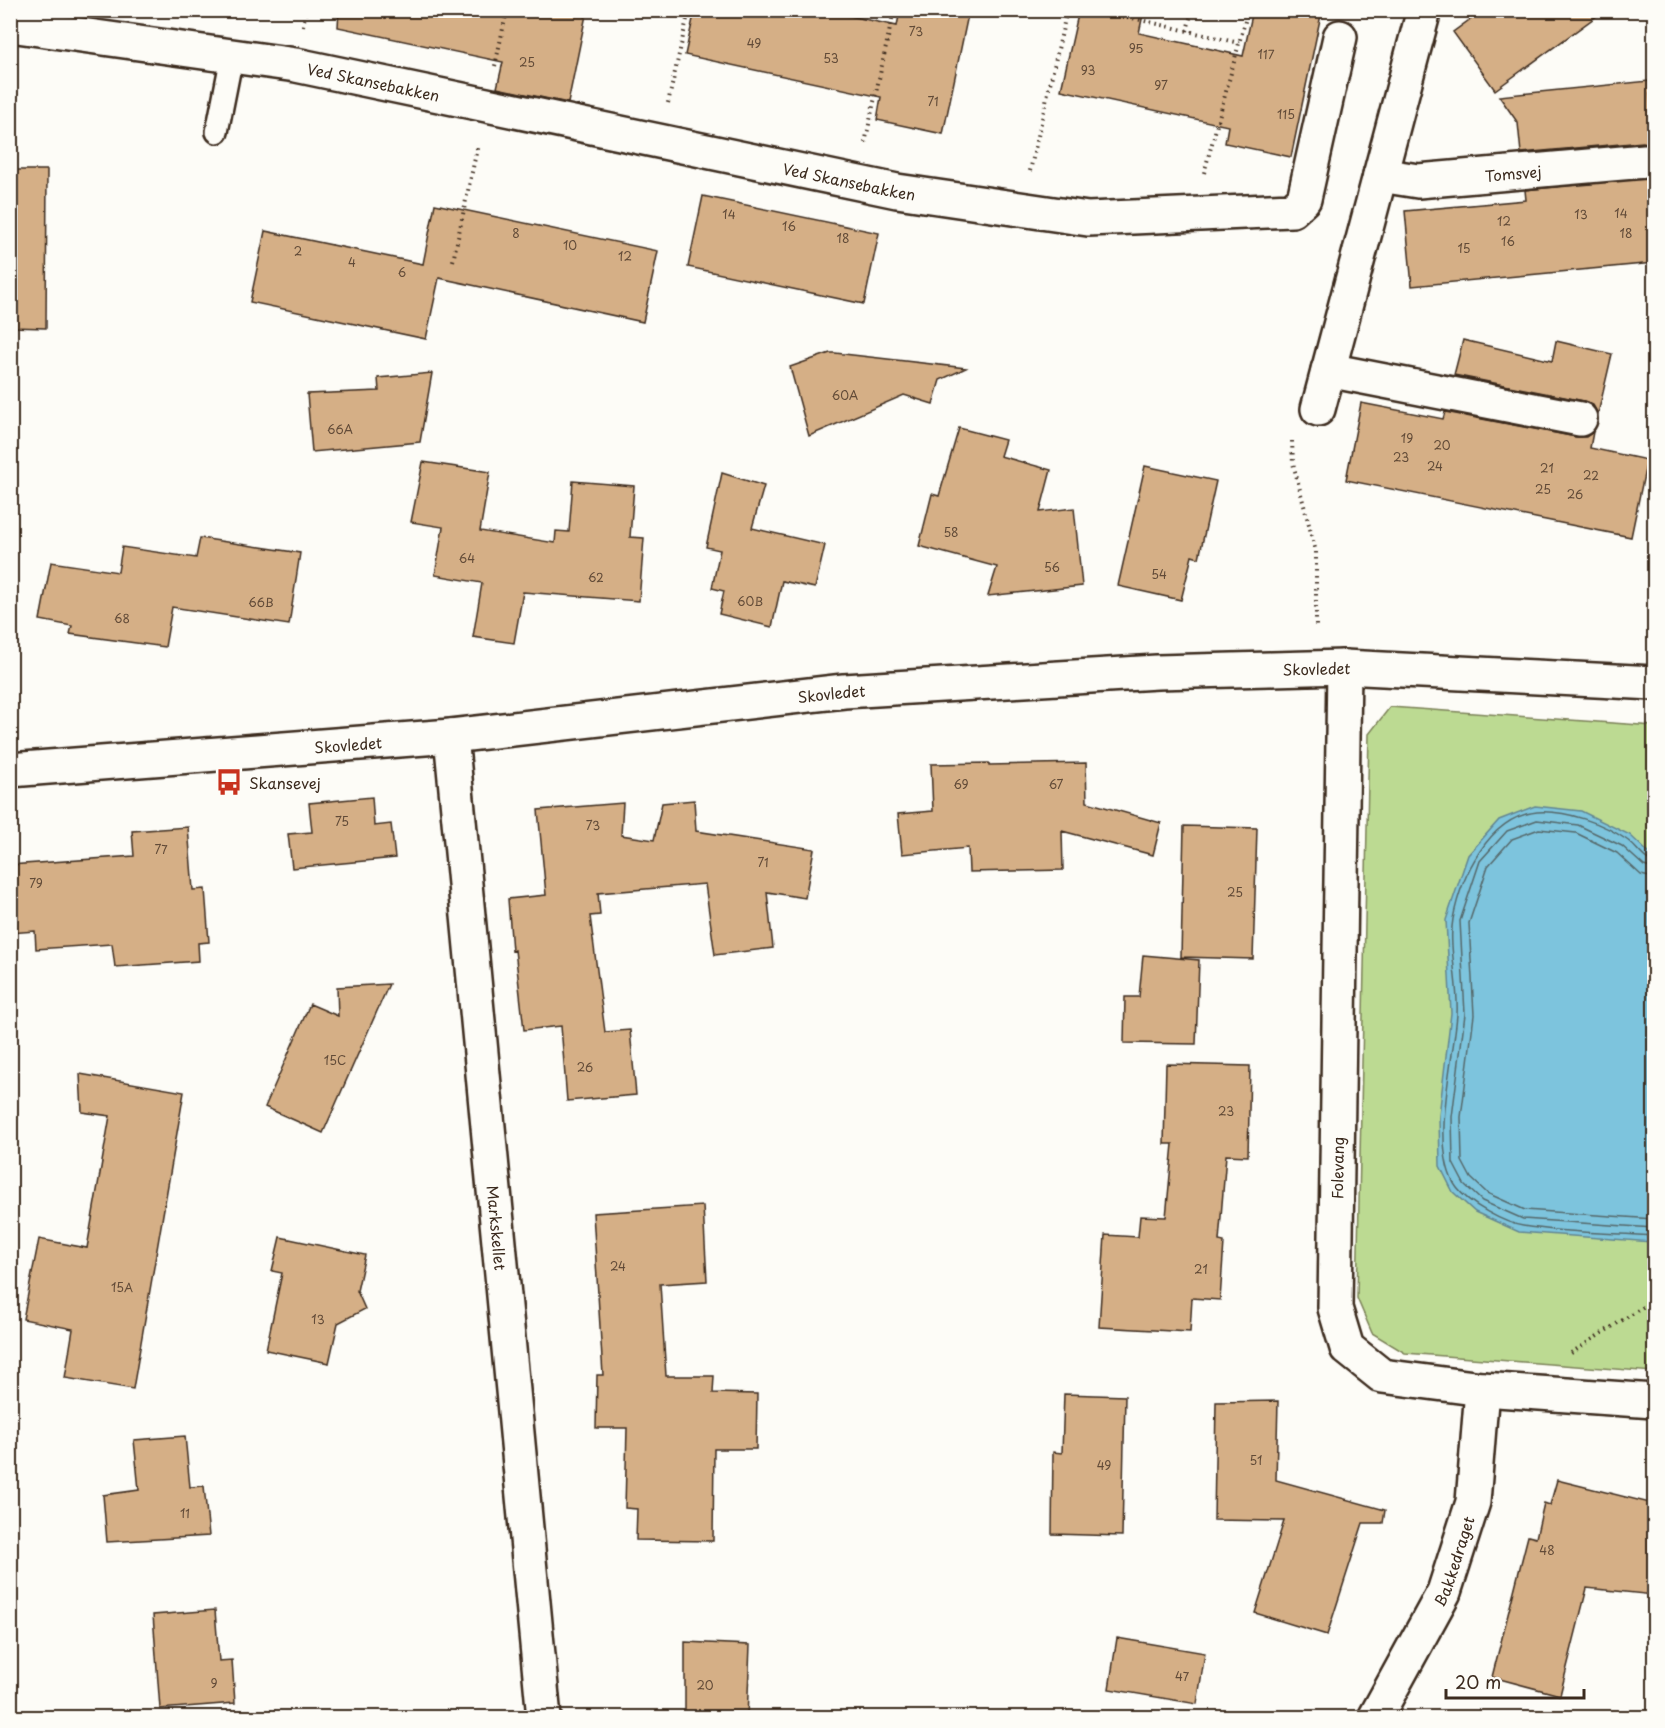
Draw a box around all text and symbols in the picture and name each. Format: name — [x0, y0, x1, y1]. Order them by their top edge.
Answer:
house number: 73 — [909, 22, 923, 40]
house number: 49 — [747, 34, 761, 52]
house number: 95 — [1129, 39, 1143, 57]
house number: 117 — [1258, 45, 1275, 63]
house number: 53 — [823, 49, 839, 67]
house number: 25 — [519, 53, 535, 71]
street label: Ved Skansebakken — [305, 56, 442, 106]
house number: 93 — [1081, 61, 1095, 79]
house number: 97 — [1154, 76, 1168, 94]
house number: 71 — [927, 92, 939, 110]
house number: 115 — [1277, 105, 1295, 123]
street label: Ved Skansebakken — [781, 156, 917, 205]
street label: Tomsvej — [1484, 159, 1542, 187]
house number: 14 — [1614, 204, 1628, 222]
house number: 14 — [722, 205, 736, 223]
house number: 13 — [1574, 205, 1588, 223]
house number: 12 — [1497, 212, 1511, 230]
house number: 16 — [782, 217, 796, 235]
house number: 8 — [512, 224, 520, 242]
house number: 18 — [1620, 224, 1632, 242]
house number: 18 — [837, 229, 849, 247]
house number: 16 — [1501, 232, 1515, 250]
house number: 10 — [563, 236, 577, 254]
house number: 15 — [1457, 239, 1471, 257]
house number: 2 — [294, 242, 302, 260]
house number: 12 — [618, 247, 632, 265]
house number: 4 — [348, 253, 356, 271]
house number: 6 — [398, 263, 406, 281]
house number: 60A — [832, 386, 858, 404]
house number: 66A — [327, 420, 353, 438]
house number: 19 — [1401, 429, 1413, 447]
house number: 20 — [1433, 436, 1451, 454]
house number: 23 — [1393, 448, 1409, 466]
house number: 24 — [1427, 457, 1443, 475]
house number: 21 — [1540, 459, 1554, 477]
house number: 22 — [1583, 466, 1599, 484]
house number: 25 — [1535, 480, 1551, 498]
house number: 26 — [1567, 485, 1583, 503]
house number: 58 — [943, 523, 959, 541]
house number: 64 — [459, 549, 475, 567]
house number: 56 — [1044, 558, 1060, 576]
house number: 54 — [1151, 565, 1167, 583]
house number: 62 — [588, 568, 604, 586]
house number: 60B — [737, 592, 763, 610]
house number: 66B — [248, 593, 274, 611]
house number: 68 — [114, 609, 130, 627]
street label: Skovledet — [1282, 655, 1351, 680]
street label: Skovledet — [796, 678, 866, 708]
street label: Skovledet — [313, 730, 383, 758]
bus stop icon: Skansevej — [214, 767, 244, 797]
place label: Skansevej — [249, 771, 321, 794]
house number: 69 — [953, 775, 969, 793]
house number: 67 — [1049, 775, 1064, 793]
house number: 75 — [335, 812, 349, 830]
house number: 73 — [586, 816, 600, 834]
house number: 77 — [154, 840, 168, 858]
house number: 71 — [757, 853, 769, 871]
house number: 79 — [29, 874, 43, 892]
house number: 25 — [1227, 883, 1243, 901]
house number: 15C — [324, 1051, 346, 1069]
house number: 26 — [577, 1058, 593, 1076]
house number: 23 — [1218, 1102, 1234, 1120]
street label: Folevang — [1325, 1137, 1349, 1199]
street label: Markskellet — [482, 1184, 513, 1271]
house number: 24 — [610, 1257, 626, 1275]
house number: 21 — [1194, 1260, 1208, 1278]
house number: 15A — [111, 1278, 133, 1296]
house number: 13 — [311, 1310, 325, 1328]
house number: 51 — [1250, 1451, 1262, 1469]
house number: 49 — [1097, 1456, 1111, 1474]
house number: 11 — [180, 1504, 190, 1522]
street label: Bakkedraget — [1427, 1513, 1479, 1610]
house number: 48 — [1539, 1541, 1555, 1559]
scale bar — [1446, 1662, 1584, 1700]
house number: 47 — [1175, 1667, 1190, 1685]
text: 20 m — [1455, 1668, 1501, 1695]
house number: 9 — [210, 1674, 218, 1692]
house number: 20 — [696, 1676, 714, 1694]

